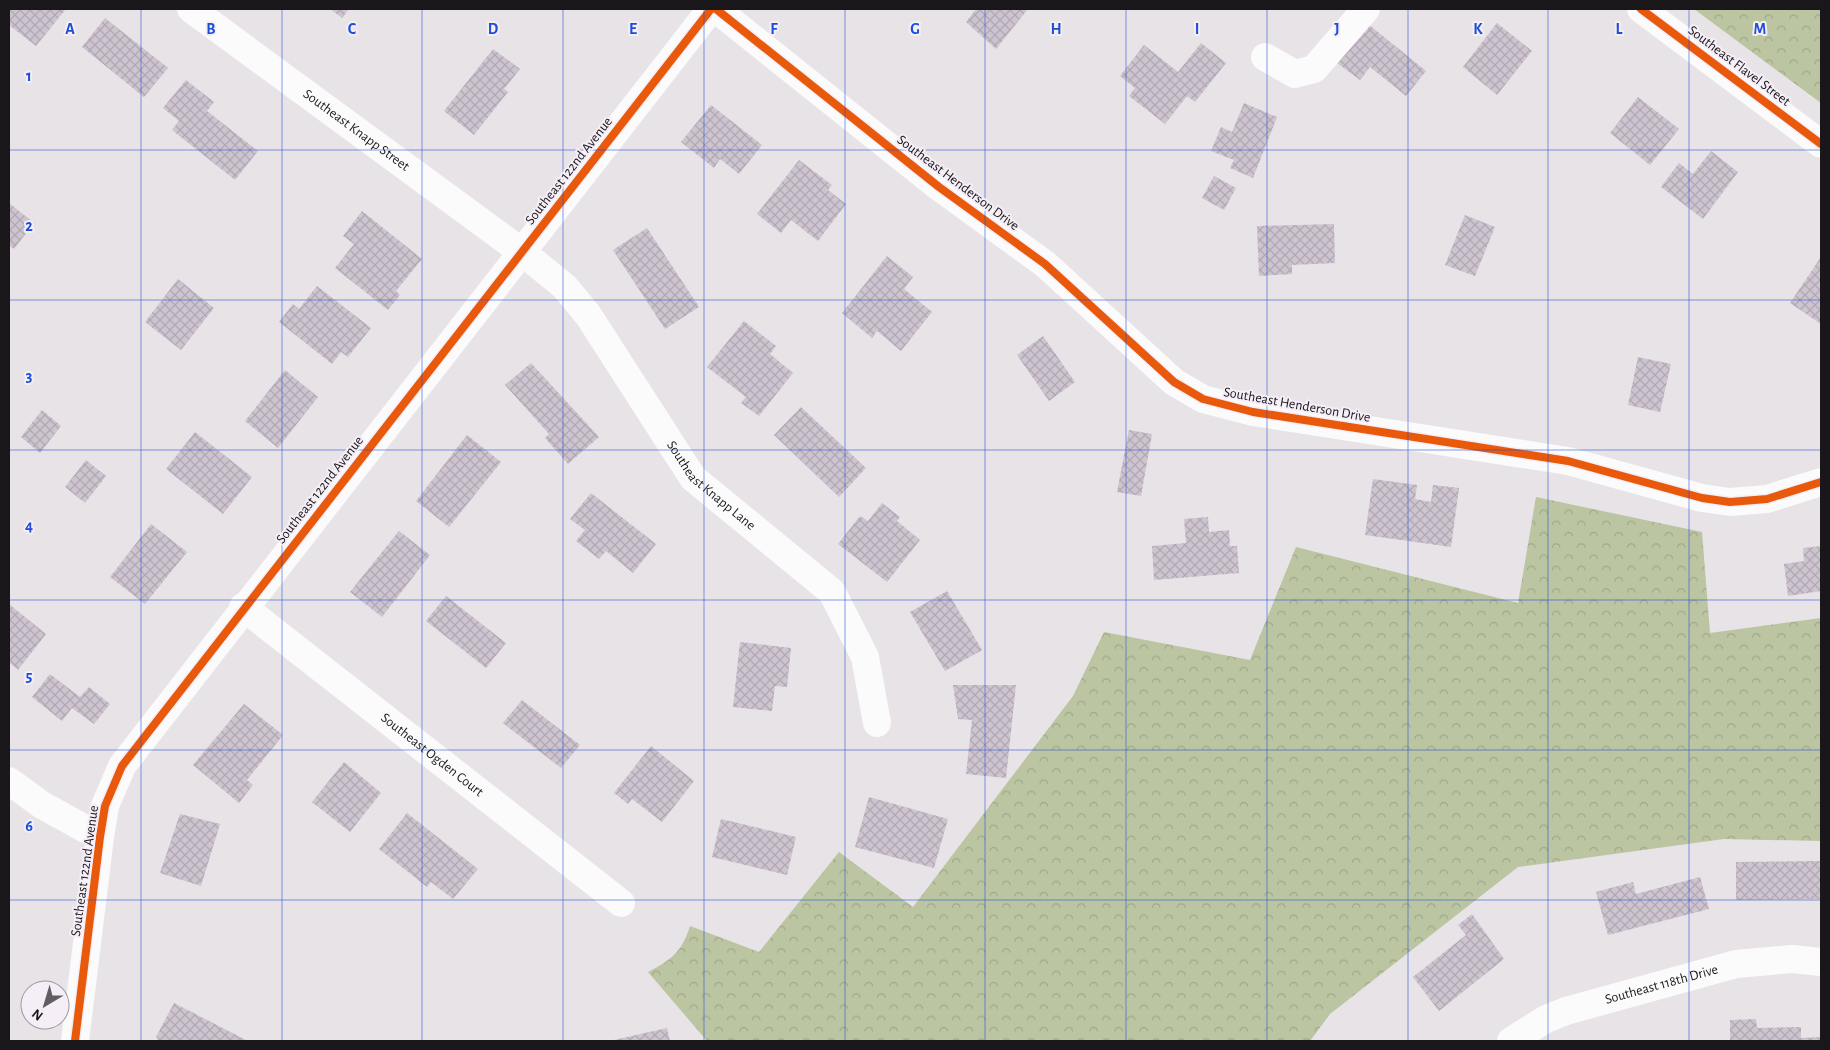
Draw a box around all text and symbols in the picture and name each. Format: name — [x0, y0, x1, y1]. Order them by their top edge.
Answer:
text: A — [65, 21, 75, 37]
text: B — [206, 21, 216, 37]
text: C — [348, 21, 357, 37]
text: D — [488, 21, 499, 37]
text: E — [629, 21, 637, 37]
text: F — [770, 21, 778, 37]
text: G — [910, 21, 920, 37]
text: H — [1050, 21, 1062, 37]
text: I — [1195, 21, 1199, 37]
text: J — [1334, 21, 1340, 37]
text: K — [1473, 21, 1483, 37]
text: L — [1616, 21, 1623, 37]
text: M — [1754, 21, 1766, 37]
street label: Southeast Flavel Street — [1685, 23, 1793, 109]
text: 1 — [26, 68, 32, 84]
street label: Southeast Knapp Street — [301, 87, 412, 174]
street label: Southeast 122nd Avenue — [523, 115, 615, 227]
street label: Southeast Henderson Drive — [894, 133, 1022, 233]
text: 2 — [25, 218, 33, 234]
text: 3 — [26, 368, 33, 384]
street label: Southeast Henderson Drive — [1223, 385, 1371, 425]
street label: Southeast 122nd Avenue — [274, 434, 366, 546]
street label: Southeast Knapp Lane — [664, 438, 758, 533]
text: 4 — [25, 518, 33, 534]
text: 5 — [26, 668, 33, 684]
street label: Southeast Ogden Court — [378, 711, 486, 800]
street label: Southeast 122nd Avenue — [69, 805, 101, 937]
text: 6 — [25, 818, 33, 834]
street label: Southeast 118th Drive — [1604, 962, 1720, 1007]
north arrow — [20, 980, 70, 1030]
text: N — [29, 1006, 46, 1023]

